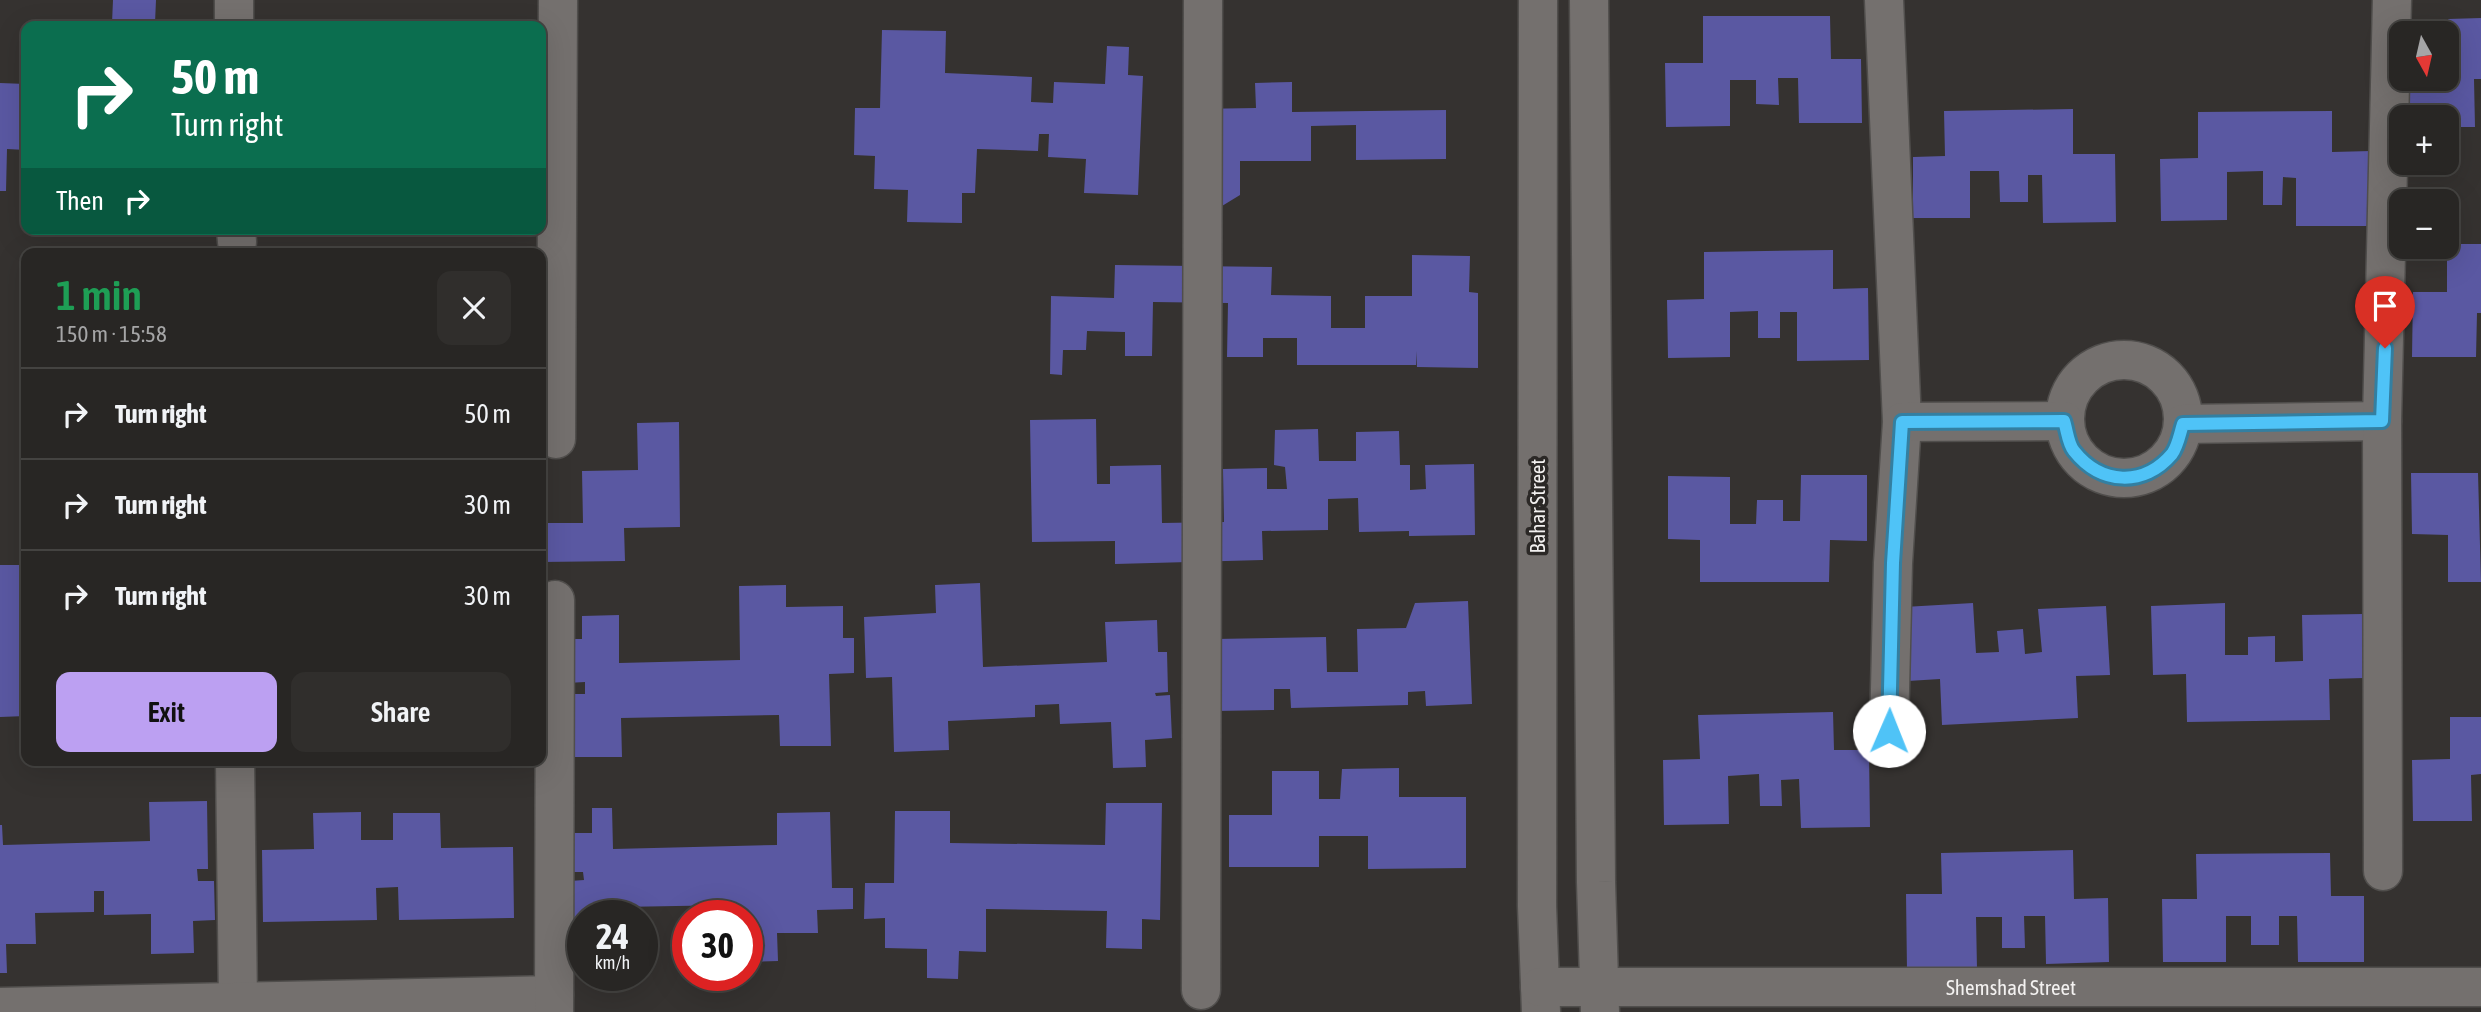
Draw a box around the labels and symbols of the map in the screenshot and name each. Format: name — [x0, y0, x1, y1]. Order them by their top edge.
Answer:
north arrow — [2389, 21, 2459, 91]
pin — [2355, 276, 2415, 348]
street label: Bahar Street — [1525, 459, 1549, 553]
position arrow — [1852, 694, 1926, 768]
speed limit sign: 30 — [672, 900, 763, 991]
street label: Shemshad Street — [1946, 975, 2076, 999]

